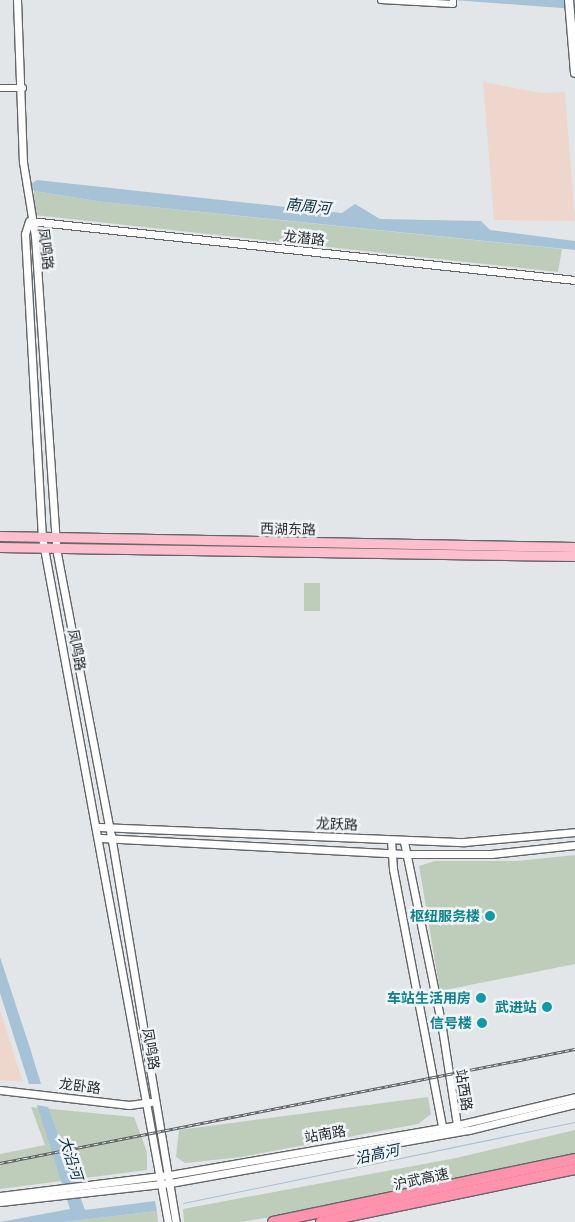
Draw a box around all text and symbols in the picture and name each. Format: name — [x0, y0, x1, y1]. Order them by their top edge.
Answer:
water label: 南周河 — [285, 196, 331, 218]
street label: 凤鸣路 — [35, 227, 57, 271]
street label: 龙潜路 — [282, 227, 326, 249]
street label: 西湖东路 — [260, 520, 316, 538]
street label: 凤鸣路 — [65, 628, 89, 672]
street label: 龙跃路 — [316, 815, 358, 833]
place label: 枢纽服务楼 — [410, 908, 480, 924]
marker: 枢纽服务楼 — [484, 910, 496, 922]
place label: 车站生活用房 — [387, 990, 471, 1006]
marker: 车站生活用房 — [475, 992, 487, 1004]
place label: 武进站 — [495, 999, 537, 1015]
marker: 武进站 — [541, 1001, 553, 1013]
place label: 信号楼 — [430, 1015, 472, 1031]
marker: 信号楼 — [476, 1017, 488, 1029]
street label: 凤鸣路 — [139, 1027, 163, 1071]
street label: 站西路 — [452, 1068, 476, 1112]
street label: 龙卧路 — [58, 1075, 102, 1097]
street label: 站南路 — [303, 1122, 347, 1146]
water label: 大沿河 — [54, 1134, 86, 1182]
water label: 沿高河 — [353, 1142, 401, 1168]
street label: 沪武高速 — [392, 1165, 450, 1193]

